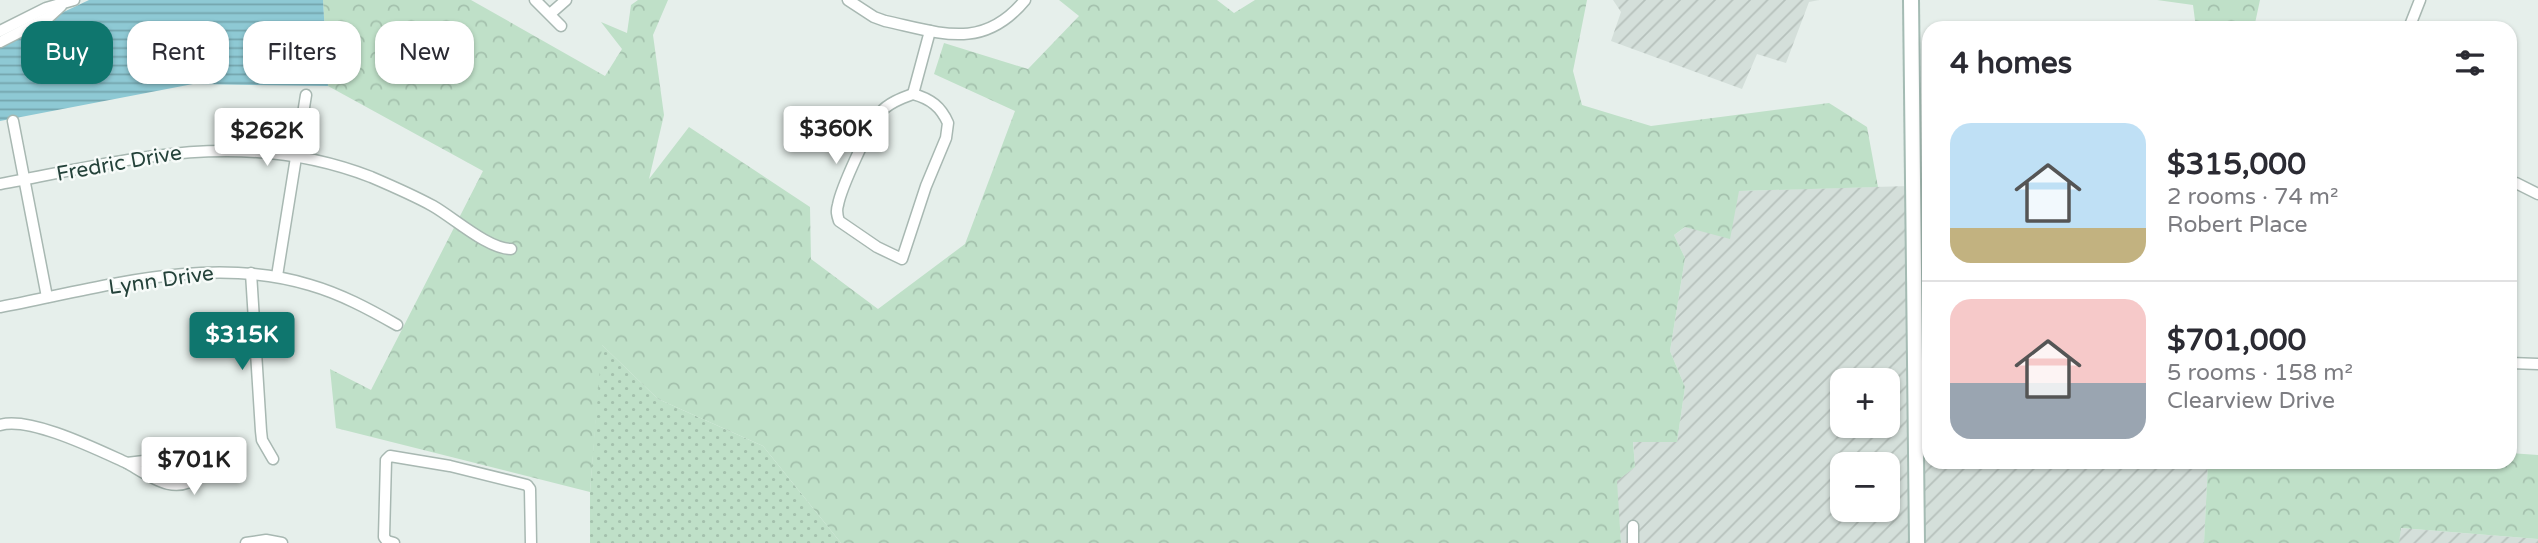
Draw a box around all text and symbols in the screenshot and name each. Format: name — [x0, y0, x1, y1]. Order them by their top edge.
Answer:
chip: Buy — [21, 21, 113, 84]
chip: Rent — [127, 21, 229, 84]
chip: Filters — [243, 21, 361, 84]
chip: New — [375, 21, 474, 84]
icon: filters — [2451, 44, 2489, 82]
text: 4 homes — [1950, 45, 2072, 82]
pin: $360K — [787, 106, 885, 166]
pin: $262K — [218, 108, 316, 168]
text: $360K — [800, 115, 872, 143]
text: $262K — [231, 117, 303, 145]
street label: Fredric Drive — [55, 140, 184, 187]
text: $315,000 — [2167, 146, 2306, 183]
icon: home — [2006, 151, 2090, 235]
text: 2 rooms · 74 m² — [2167, 183, 2338, 211]
text: Robert Place — [2167, 211, 2308, 239]
street label: Lynn Drive — [107, 261, 215, 300]
pin: $315K — [193, 312, 291, 372]
text: $315K — [206, 321, 278, 349]
text: $701,000 — [2167, 322, 2306, 359]
icon: home — [2006, 327, 2090, 411]
text: 5 rooms · 158 m² — [2167, 359, 2353, 387]
map controls — [1830, 368, 1900, 522]
button: + — [1830, 368, 1900, 438]
text: Clearview Drive — [2167, 387, 2335, 415]
pin: $701K — [145, 438, 243, 497]
text: $701K — [158, 446, 230, 474]
button: − — [1830, 452, 1900, 522]

